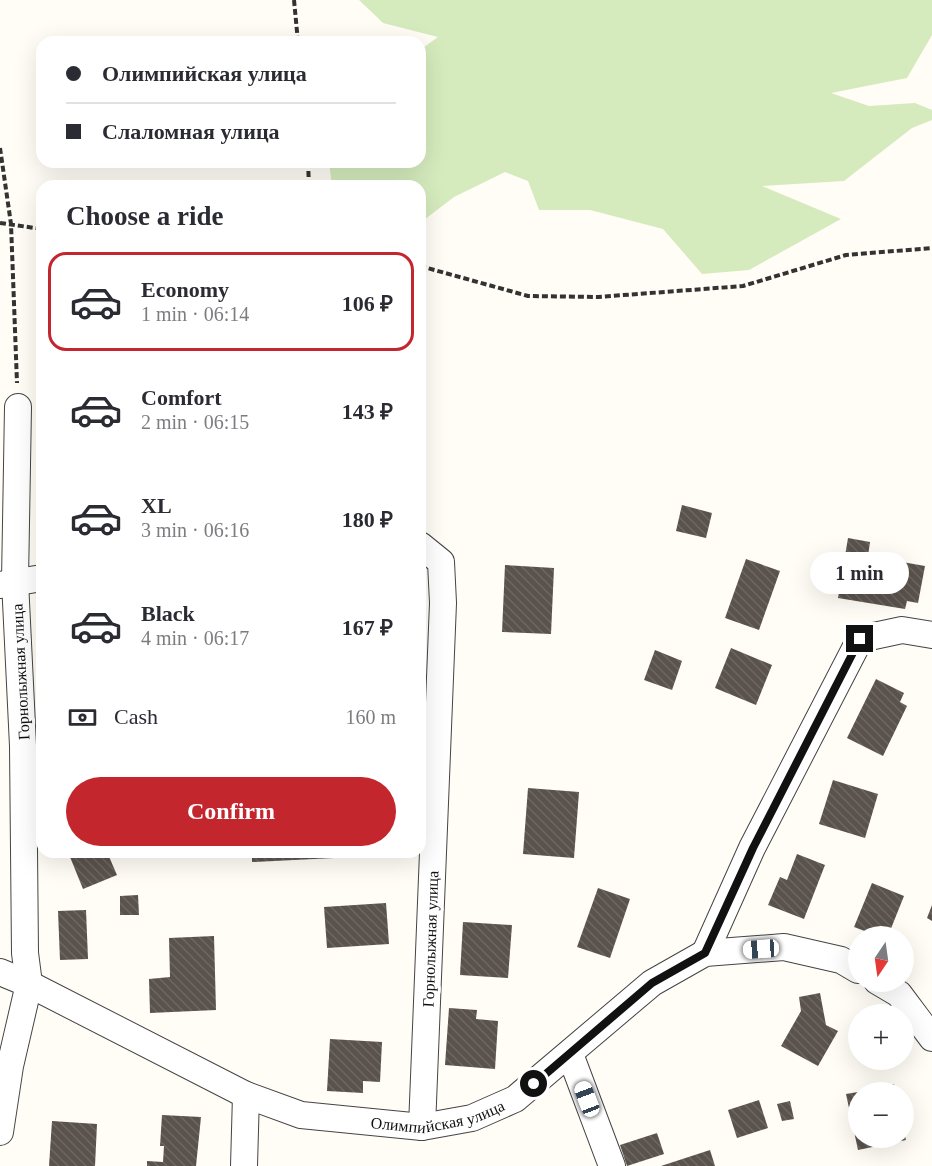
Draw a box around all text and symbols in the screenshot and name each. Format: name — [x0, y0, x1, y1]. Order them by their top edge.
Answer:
text: Олимпийская улица — [102, 61, 307, 86]
text: Слаломная улица — [102, 119, 280, 144]
text: Choose a ride — [66, 201, 224, 231]
icon: car — [69, 275, 123, 329]
text: Economy — [141, 277, 229, 302]
text: 106 ₽ — [342, 291, 393, 316]
text: 1 min · 06:14 — [141, 303, 249, 325]
icon: car — [69, 383, 123, 437]
text: Comfort — [141, 385, 222, 410]
text: 143 ₽ — [342, 399, 393, 424]
text: 2 min · 06:15 — [141, 411, 249, 433]
icon: car — [69, 491, 123, 545]
text: XL — [141, 493, 172, 518]
text: 180 ₽ — [342, 507, 393, 532]
text: 3 min · 06:16 — [141, 519, 249, 541]
callout: 1 min — [810, 552, 910, 594]
text: 1 min — [835, 562, 884, 584]
icon: car — [69, 599, 123, 653]
text: Black — [141, 601, 195, 626]
street label: Горнолыжная улица — [8, 603, 34, 741]
text: 167 ₽ — [342, 615, 393, 640]
route end — [846, 625, 873, 652]
text: 4 min · 06:17 — [141, 627, 249, 649]
icon: cash — [66, 701, 99, 734]
text: Cash — [114, 704, 158, 729]
text: 160 m — [345, 706, 396, 728]
button: Confirm — [66, 777, 396, 846]
street label: Горнолыжная улица — [420, 871, 442, 1008]
north arrow — [848, 926, 914, 992]
map controls — [848, 926, 914, 1148]
car — [742, 939, 780, 959]
button: + — [848, 1004, 914, 1070]
route start — [520, 1070, 547, 1097]
car — [572, 1079, 602, 1119]
button: − — [848, 1082, 914, 1148]
street label: Олимпийская улица — [370, 1097, 507, 1136]

